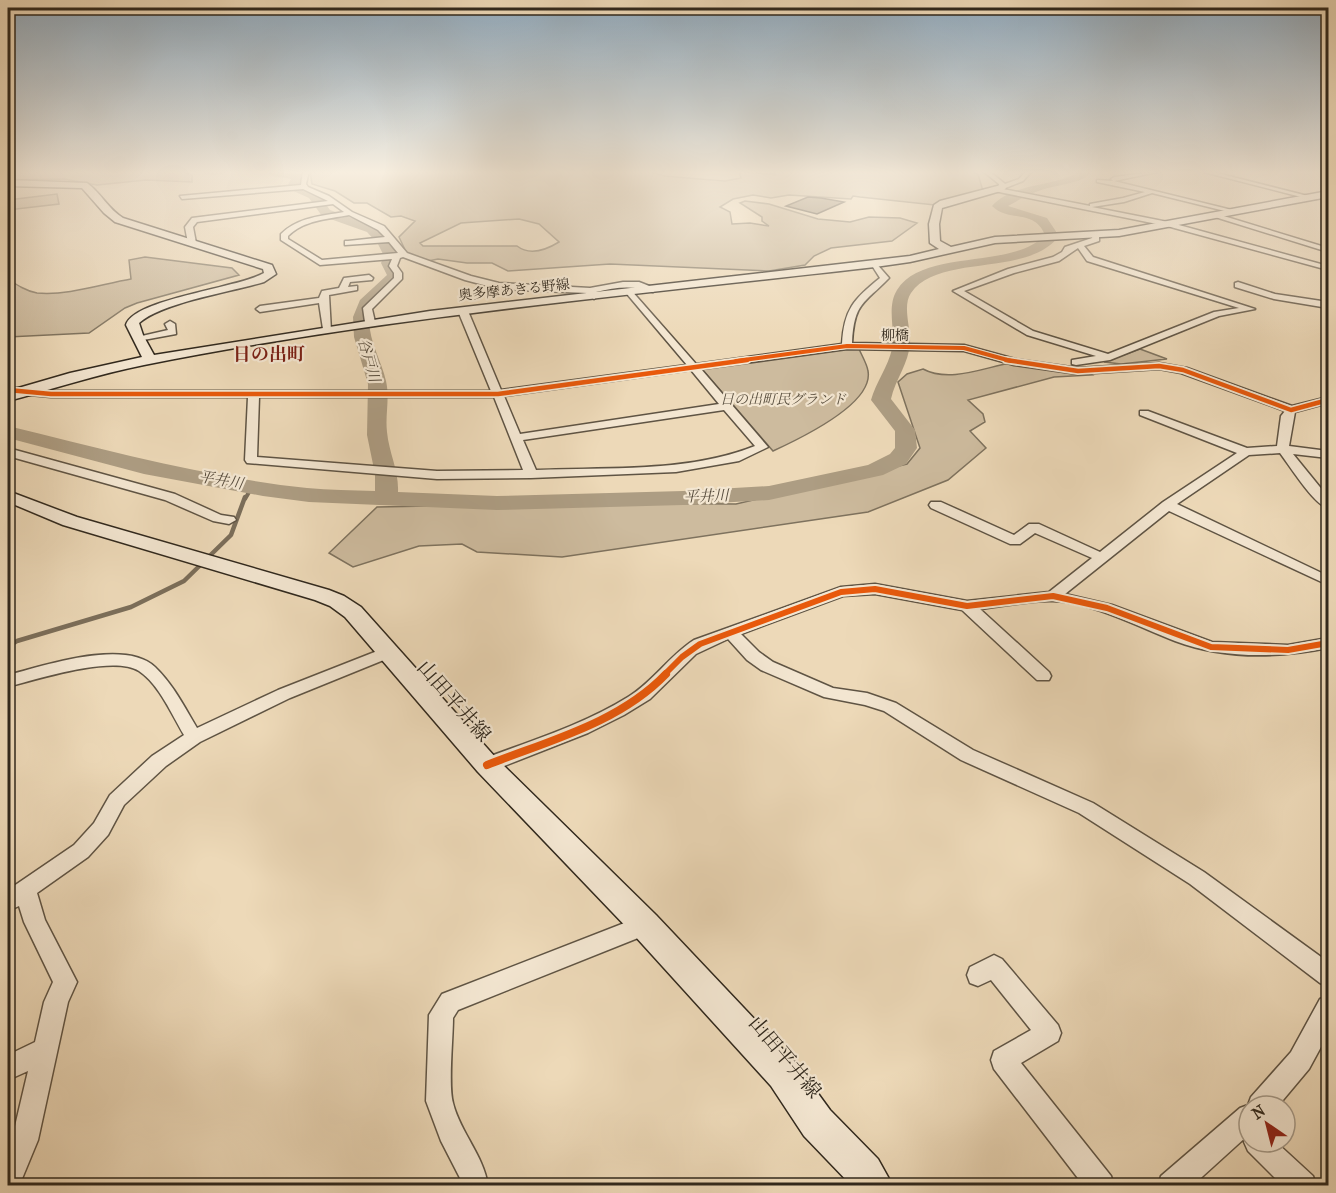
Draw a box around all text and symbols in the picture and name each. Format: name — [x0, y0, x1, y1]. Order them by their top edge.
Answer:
street label: 奥多摩あきる野線 — [457, 276, 571, 304]
street label: 柳橋 — [881, 327, 909, 344]
water label: 谷戸川 — [354, 336, 384, 386]
district label: 日の出町 — [233, 344, 305, 365]
park label: 日の出町民グランド — [720, 391, 847, 408]
water label: 平井川 — [197, 467, 247, 493]
water label: 平井川 — [683, 486, 731, 506]
street label: 山田平井線 — [413, 656, 495, 746]
street label: 山田平井線 — [744, 1011, 826, 1103]
north arrow — [1237, 1094, 1297, 1154]
text: N — [1248, 1100, 1270, 1123]

